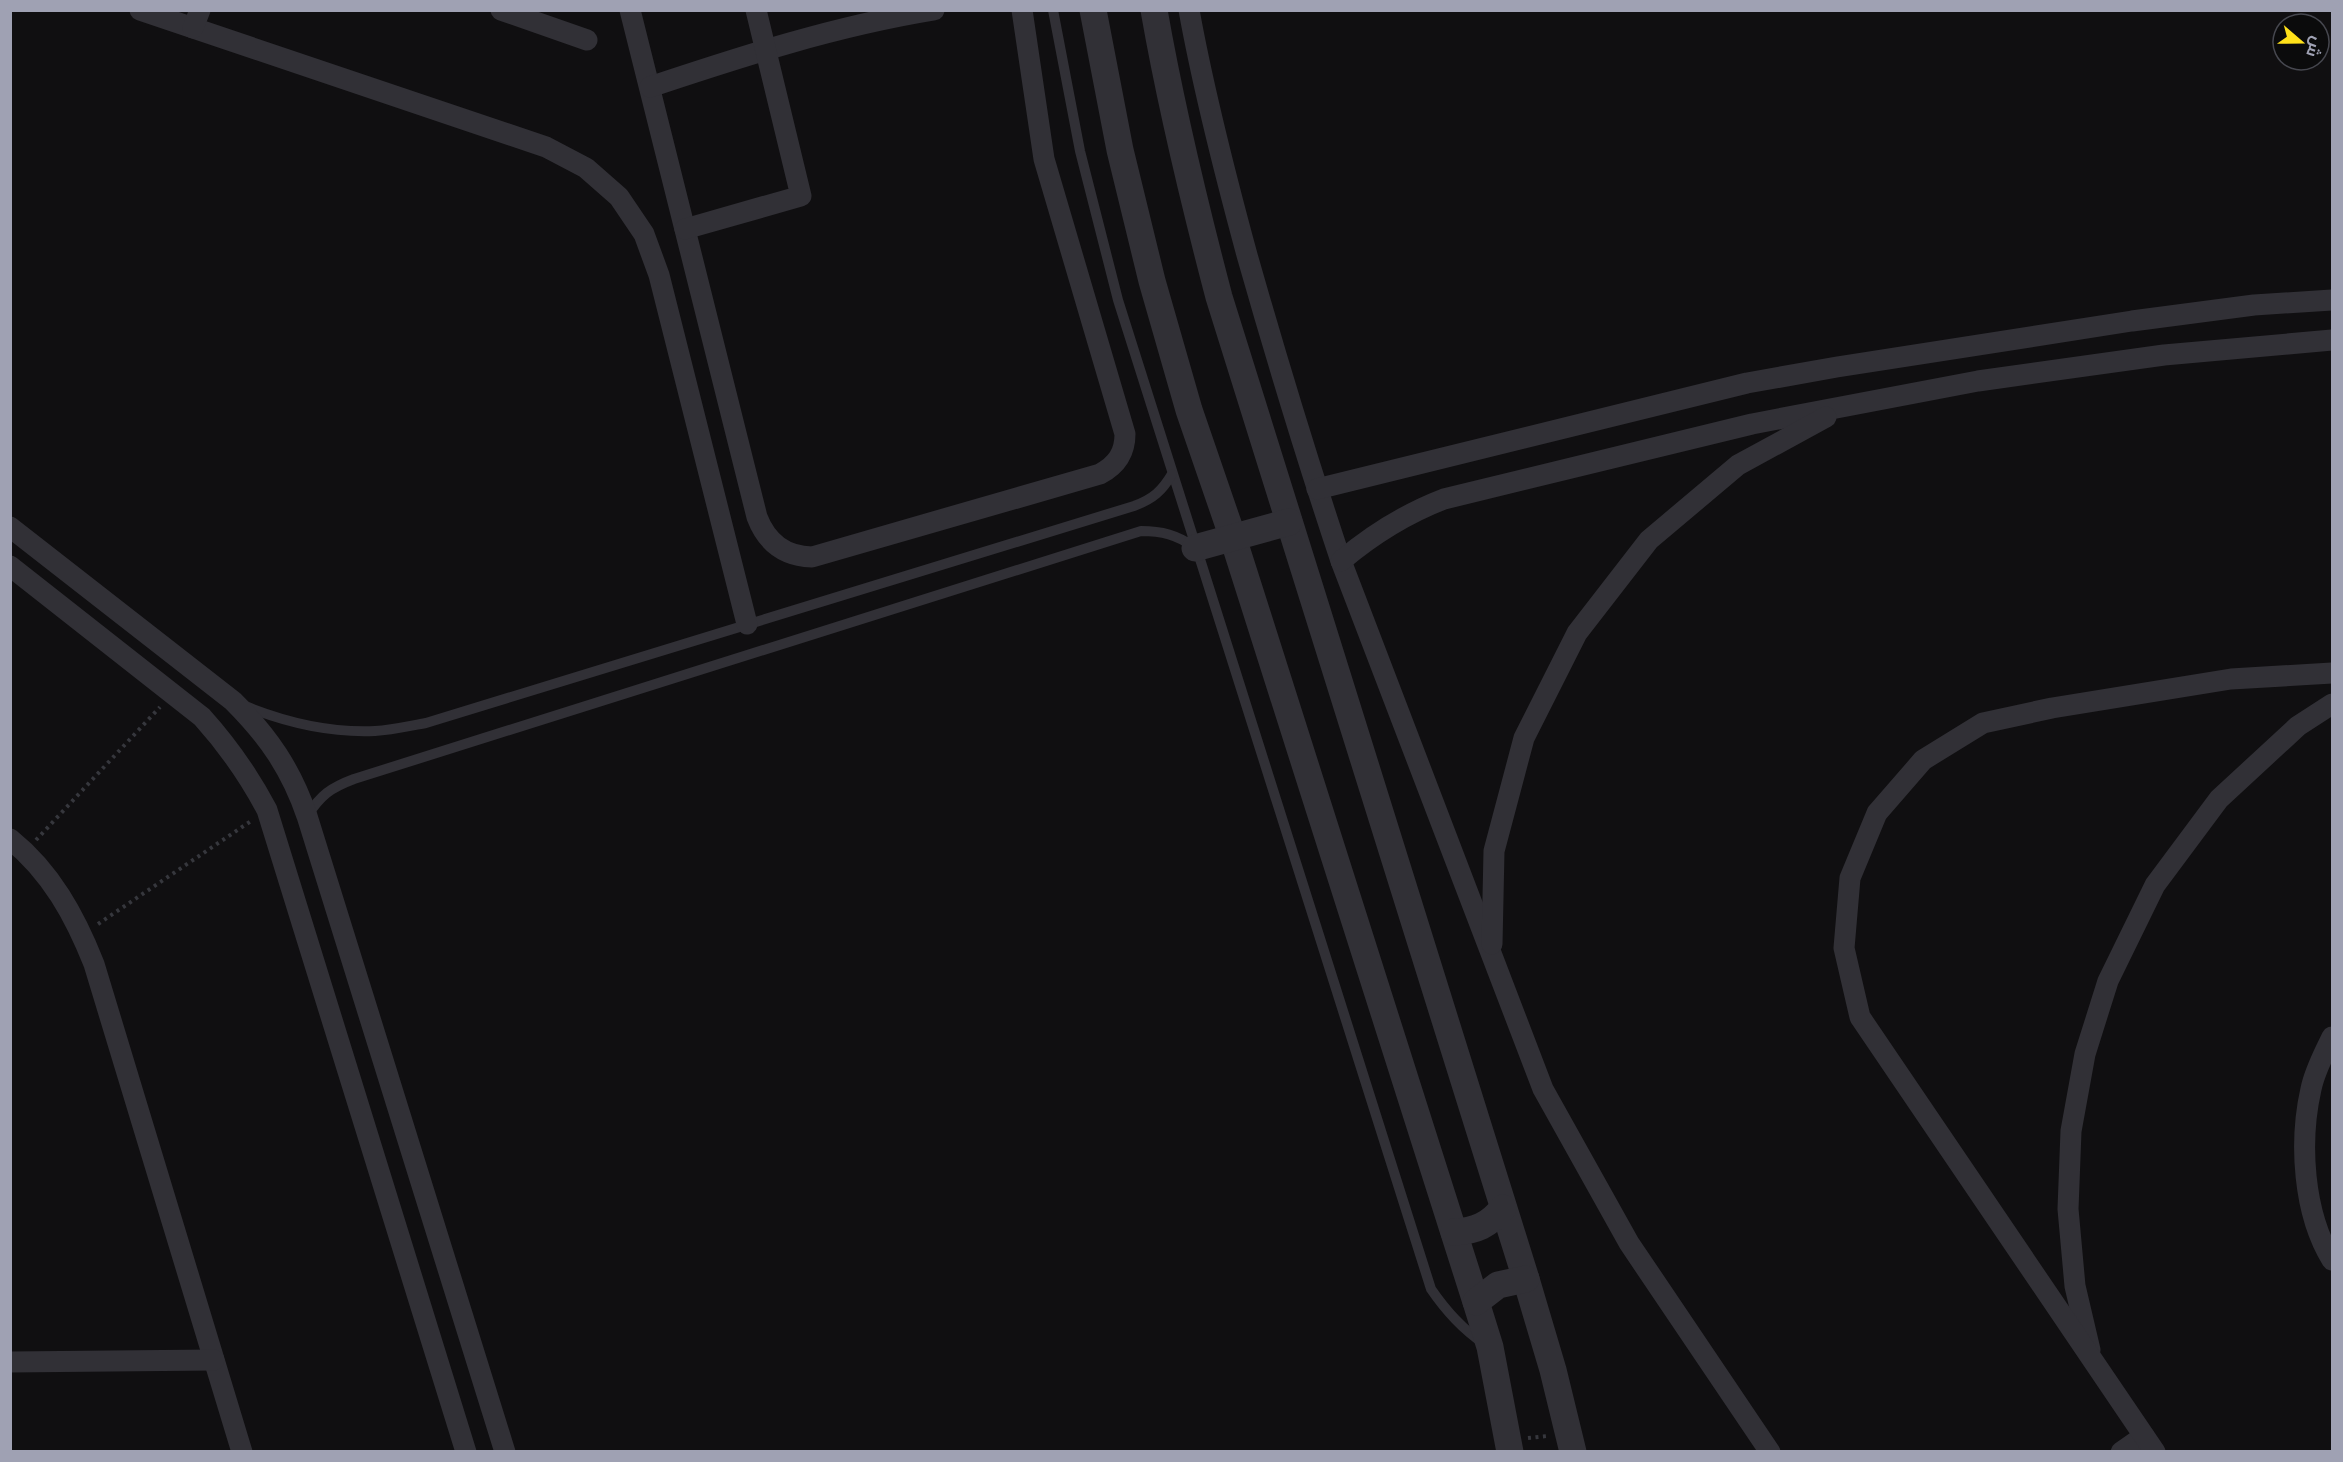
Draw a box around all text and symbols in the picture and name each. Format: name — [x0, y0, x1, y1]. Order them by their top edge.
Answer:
north arrow — [2271, 12, 2331, 72]
text: ش — [2302, 34, 2326, 60]

